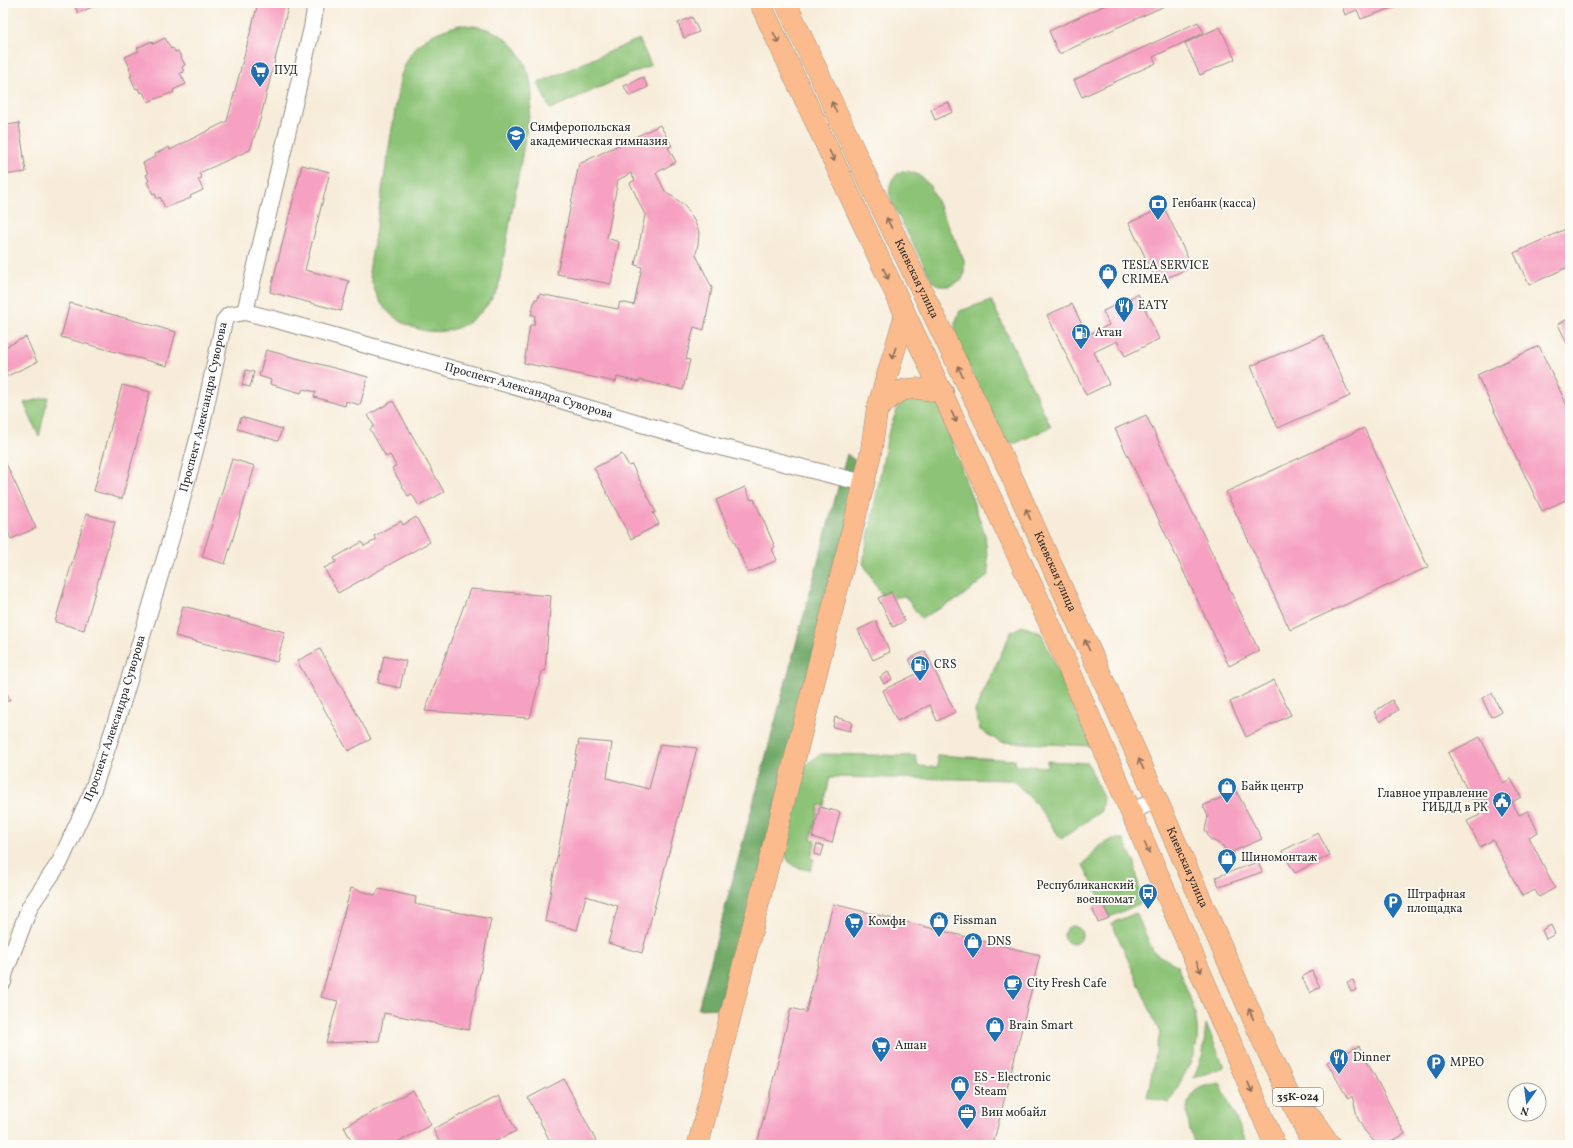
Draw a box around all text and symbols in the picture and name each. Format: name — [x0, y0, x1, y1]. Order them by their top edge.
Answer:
one-way arrow — [773, 32, 780, 44]
supermarket icon: ПУД — [249, 60, 271, 88]
place label: ПУД — [274, 63, 298, 79]
one-way arrow — [830, 101, 837, 113]
place label: Симферопольская академическая гимназия — [530, 120, 668, 150]
school or university icon: Симферопольская академическая гимназия — [505, 124, 527, 152]
one-way arrow — [829, 149, 836, 161]
bank icon: Генбанк (касса) — [1147, 193, 1169, 221]
place label: Генбанк (касса) — [1172, 196, 1256, 212]
one-way arrow — [885, 217, 892, 229]
street label: Киевская улица — [890, 236, 942, 321]
place label: TESLA SERVICE CRIMEA — [1122, 258, 1209, 288]
shop icon: TESLA SERVICE CRIMEA — [1097, 262, 1119, 290]
one-way arrow — [883, 268, 890, 280]
restaurant icon: EАTY — [1113, 295, 1135, 323]
place label: EАTY — [1138, 298, 1169, 314]
street label: Проспект Александра Суворова — [176, 321, 232, 494]
fuel station icon: Атан — [1070, 322, 1092, 350]
place label: Атан — [1095, 325, 1122, 341]
one-way arrow — [890, 346, 897, 359]
street label: Проспект Александра Суворова — [443, 359, 615, 423]
one-way arrow — [956, 366, 964, 378]
one-way arrow — [951, 410, 958, 422]
one-way arrow — [1024, 508, 1031, 520]
street label: Киевская улица — [1029, 529, 1080, 615]
street label: Проспект Александра Суворова — [80, 633, 150, 805]
one-way arrow — [1083, 640, 1091, 652]
fuel station icon: CRS — [909, 654, 931, 682]
place label: CRS — [934, 657, 957, 673]
one-way arrow — [1137, 758, 1144, 770]
shop icon: Байк центр — [1216, 776, 1238, 804]
place label: Байк центр — [1241, 779, 1304, 795]
place label: Главное управление ГИБДД в РК — [1377, 786, 1488, 816]
public building icon: Главное управление ГИБДД в РК — [1491, 790, 1513, 818]
street label: Киевская улица — [1162, 825, 1212, 911]
one-way arrow — [1144, 841, 1151, 853]
shop icon: Шиномонтаж — [1216, 847, 1238, 875]
place label: Шиномонтаж — [1241, 850, 1318, 866]
place label: Республиканский военкомат — [1037, 878, 1134, 908]
bus stop icon: Республиканский военкомат — [1137, 882, 1159, 910]
place label: Штрафная площадка — [1407, 887, 1466, 917]
parking icon: Штрафная площадка — [1382, 891, 1404, 919]
shop icon: Fissman — [928, 910, 950, 938]
supermarket icon: Комфи — [843, 911, 865, 939]
place label: Fissman — [953, 913, 997, 929]
place label: Комфи — [868, 914, 906, 930]
shop icon: DNS — [962, 931, 984, 959]
place label: DNS — [987, 934, 1011, 950]
one-way arrow — [1196, 961, 1203, 973]
cafe icon: City Fresh Cafe — [1002, 973, 1024, 1001]
place label: City Fresh Cafe — [1027, 976, 1107, 992]
one-way arrow — [1247, 1009, 1254, 1021]
shop icon: Brain Smart — [984, 1015, 1006, 1043]
place label: Brain Smart — [1009, 1018, 1073, 1034]
supermarket icon: Ашан — [870, 1035, 892, 1063]
place label: Ашан — [895, 1038, 927, 1054]
restaurant icon: Dinner — [1328, 1047, 1350, 1075]
place label: Dinner — [1353, 1050, 1390, 1066]
parking icon: МРЕО — [1425, 1052, 1447, 1080]
place label: МРЕО — [1450, 1055, 1484, 1071]
place label: ES - Electronic Steam — [974, 1070, 1051, 1100]
shop icon: ES - Electronic Steam — [949, 1074, 971, 1102]
one-way arrow — [1246, 1080, 1254, 1092]
north arrow — [1507, 1082, 1547, 1122]
road number: 35К-024 — [1273, 1088, 1323, 1106]
office icon: Вин мобайл — [956, 1102, 978, 1130]
text: N — [1519, 1102, 1531, 1118]
place label: Вин мобайл — [981, 1105, 1047, 1121]

